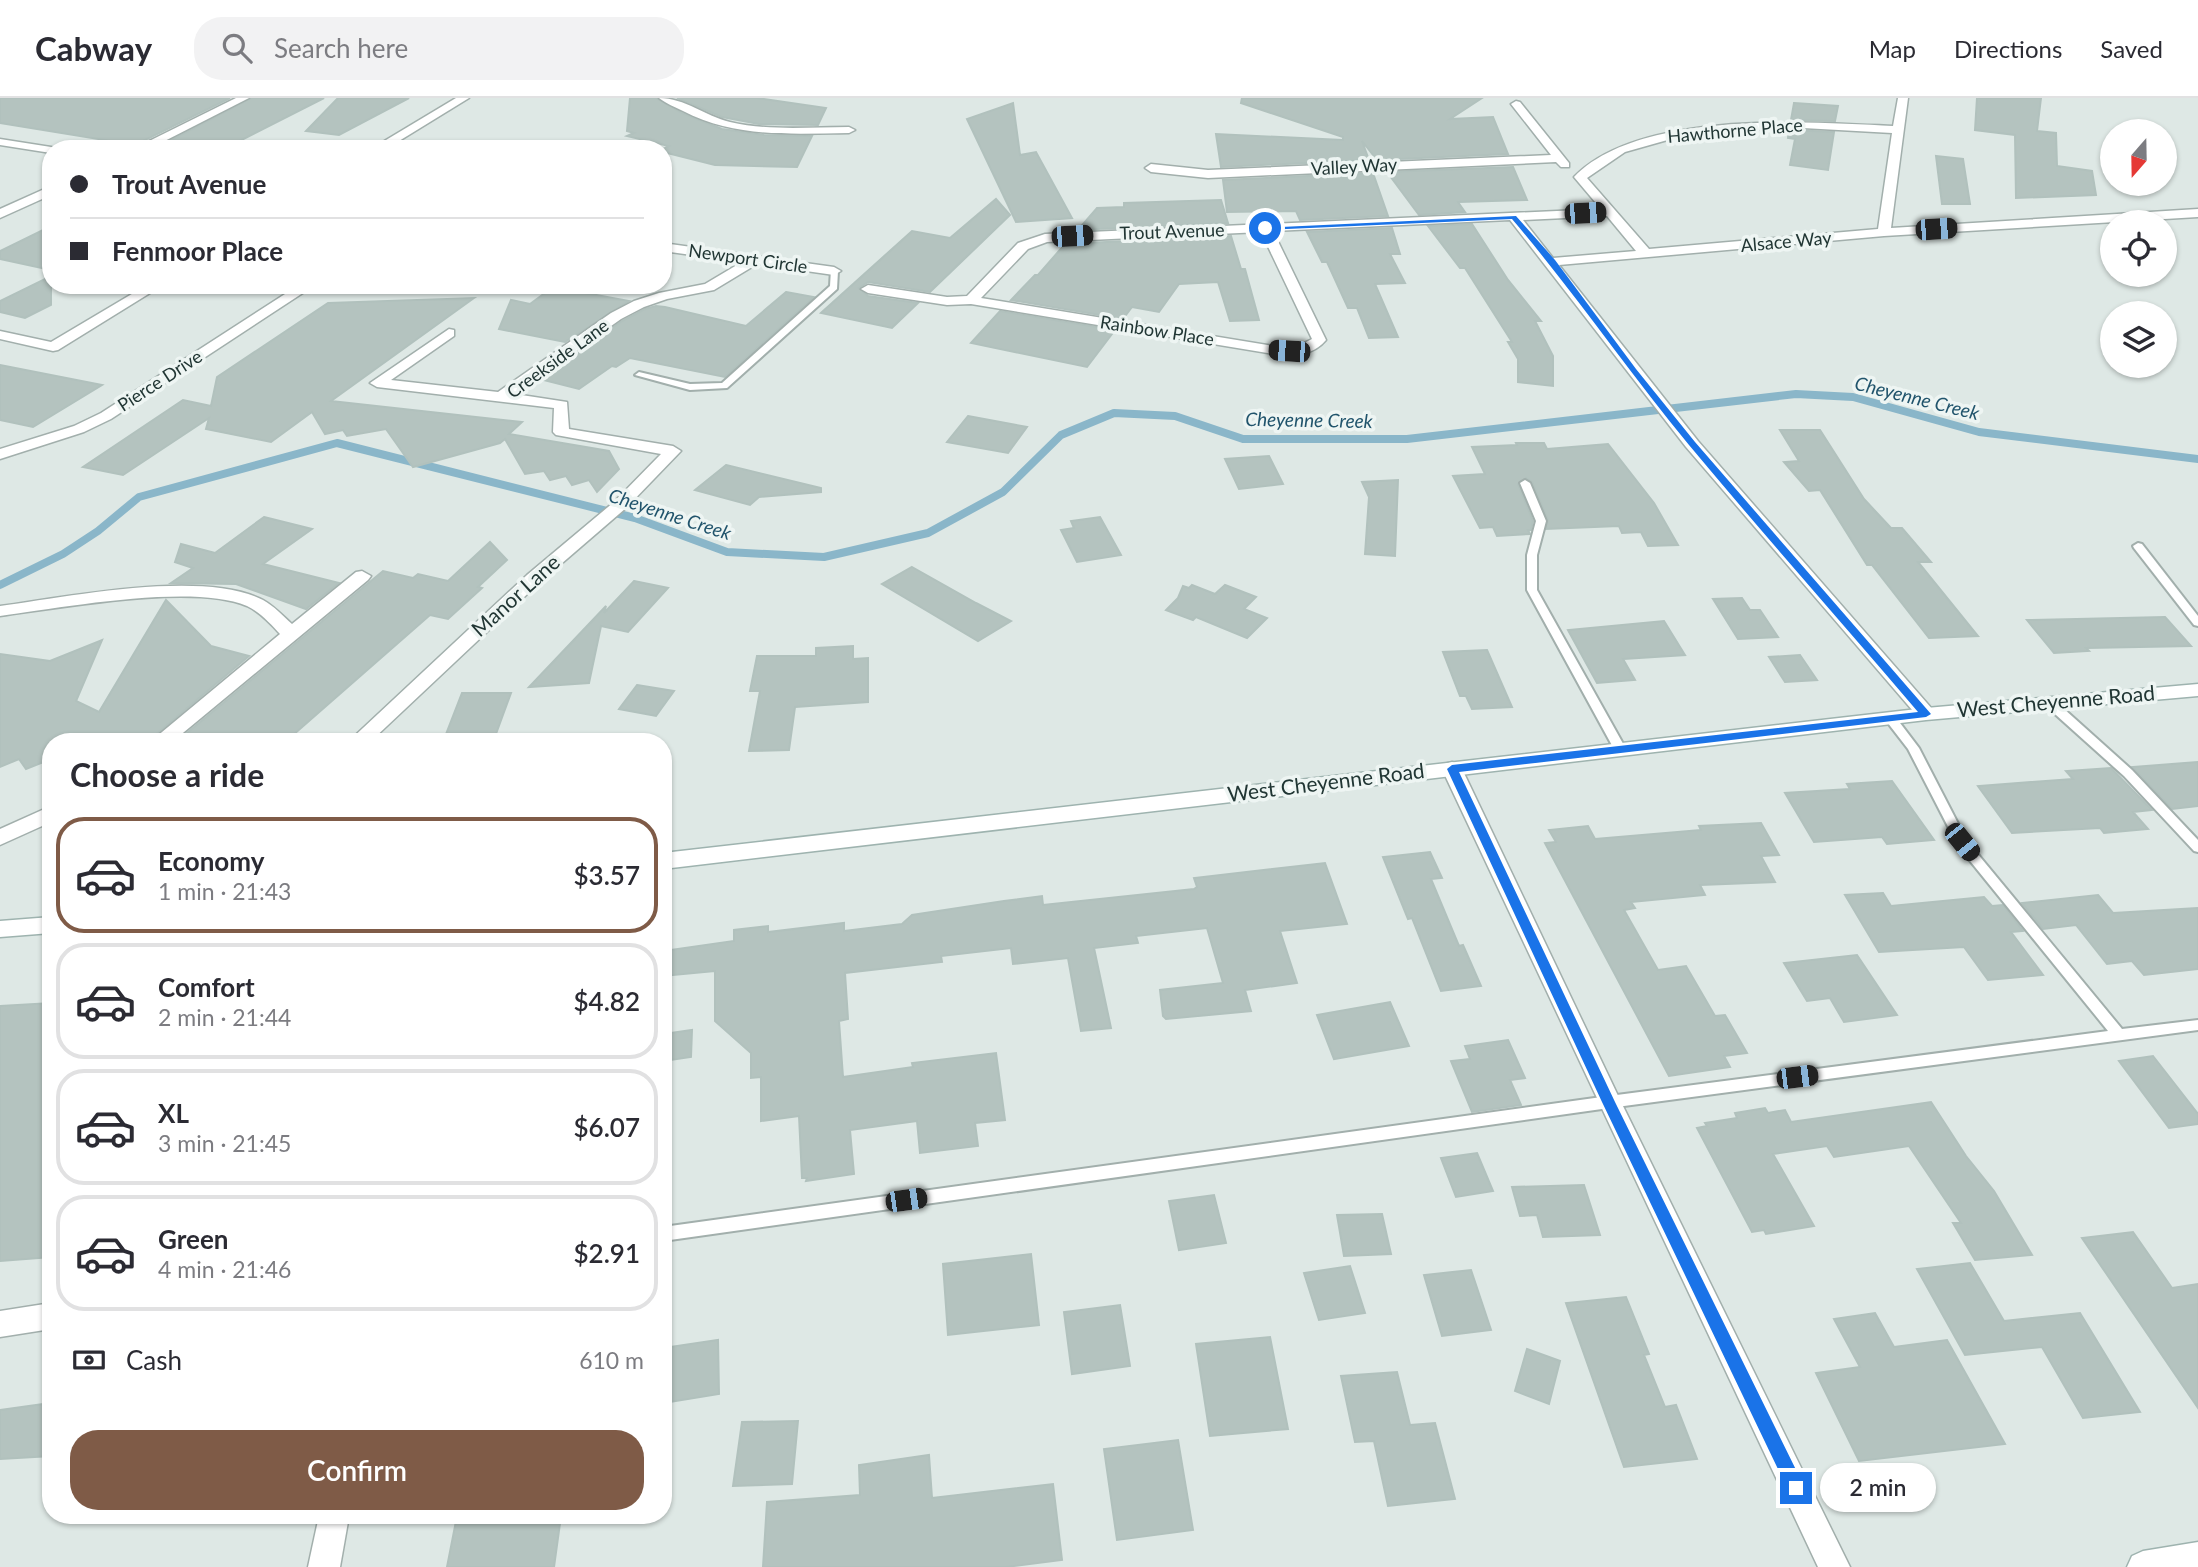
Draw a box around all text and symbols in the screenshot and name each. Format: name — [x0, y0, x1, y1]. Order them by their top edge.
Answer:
search box — [194, 17, 684, 80]
text: Cabway — [35, 28, 152, 68]
icon: search — [218, 29, 256, 67]
text: Search here — [274, 32, 408, 64]
text: Map — [1869, 34, 1916, 63]
text: Directions — [1954, 34, 2062, 63]
text: Saved — [2100, 34, 2163, 63]
street label: Hawthorne Place — [1666, 113, 1804, 147]
north arrow — [2100, 119, 2177, 196]
map controls — [2100, 119, 2177, 378]
street label: Valley Way — [1310, 153, 1398, 179]
text: Trout Avenue — [112, 168, 266, 200]
car — [1564, 201, 1607, 225]
button: locate — [2100, 210, 2177, 287]
route start — [1249, 212, 1281, 244]
car — [1915, 217, 1958, 241]
street label: Trout Avenue — [1119, 218, 1225, 244]
car — [1051, 224, 1094, 248]
street label: Alsace Way — [1740, 226, 1833, 256]
text: Fenmoor Place — [112, 235, 283, 267]
street label: Newport Circle — [687, 239, 809, 277]
button: layers — [2100, 301, 2177, 378]
street label: Rainbow Place — [1099, 310, 1216, 350]
street label: Creekside Lane — [502, 314, 613, 402]
car — [1268, 339, 1311, 363]
street label: Pierce Drive — [113, 345, 206, 416]
water label: Cheyenne Creek — [1852, 371, 1983, 424]
water label: Cheyenne Creek — [1245, 407, 1374, 432]
water label: Cheyenne Creek — [606, 483, 735, 544]
street label: Manor Lane — [466, 549, 564, 641]
street label: West Cheyenne Road — [1956, 679, 2156, 722]
text: Choose a ride — [70, 755, 264, 794]
street label: West Cheyenne Road — [1226, 757, 1426, 806]
car — [1941, 819, 1984, 865]
icon: car — [74, 844, 137, 907]
text: Economy — [158, 845, 264, 877]
text: $3.57 — [574, 859, 640, 891]
text: 1 min · 21:43 — [158, 877, 291, 905]
icon: car — [74, 970, 137, 1033]
text: Comfort — [158, 971, 255, 1003]
text: $4.82 — [574, 985, 640, 1017]
text: 2 min · 21:44 — [158, 1003, 291, 1031]
car — [1775, 1064, 1820, 1090]
icon: car — [74, 1096, 137, 1159]
text: XL — [158, 1097, 189, 1129]
text: $6.07 — [574, 1111, 640, 1143]
text: 3 min · 21:45 — [158, 1129, 291, 1157]
car — [884, 1187, 929, 1213]
icon: car — [74, 1222, 137, 1285]
text: Green — [158, 1223, 228, 1255]
text: $2.91 — [574, 1237, 640, 1269]
text: 4 min · 21:46 — [158, 1255, 291, 1283]
icon: cash — [70, 1341, 108, 1379]
text: Cash — [126, 1344, 182, 1376]
text: 610 m — [579, 1346, 644, 1374]
button: Confirm — [70, 1430, 644, 1510]
callout: 2 min — [1820, 1464, 1936, 1512]
route end — [1780, 1472, 1812, 1504]
text: 2 min — [1850, 1473, 1906, 1501]

